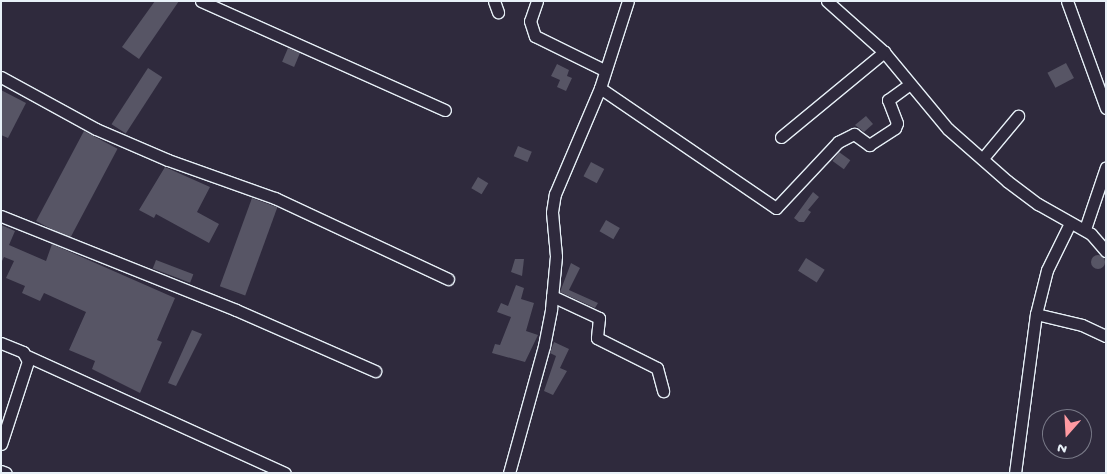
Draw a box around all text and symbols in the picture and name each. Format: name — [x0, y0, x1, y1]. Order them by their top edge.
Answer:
north arrow — [1042, 409, 1092, 459]
text: N — [1055, 438, 1069, 457]

